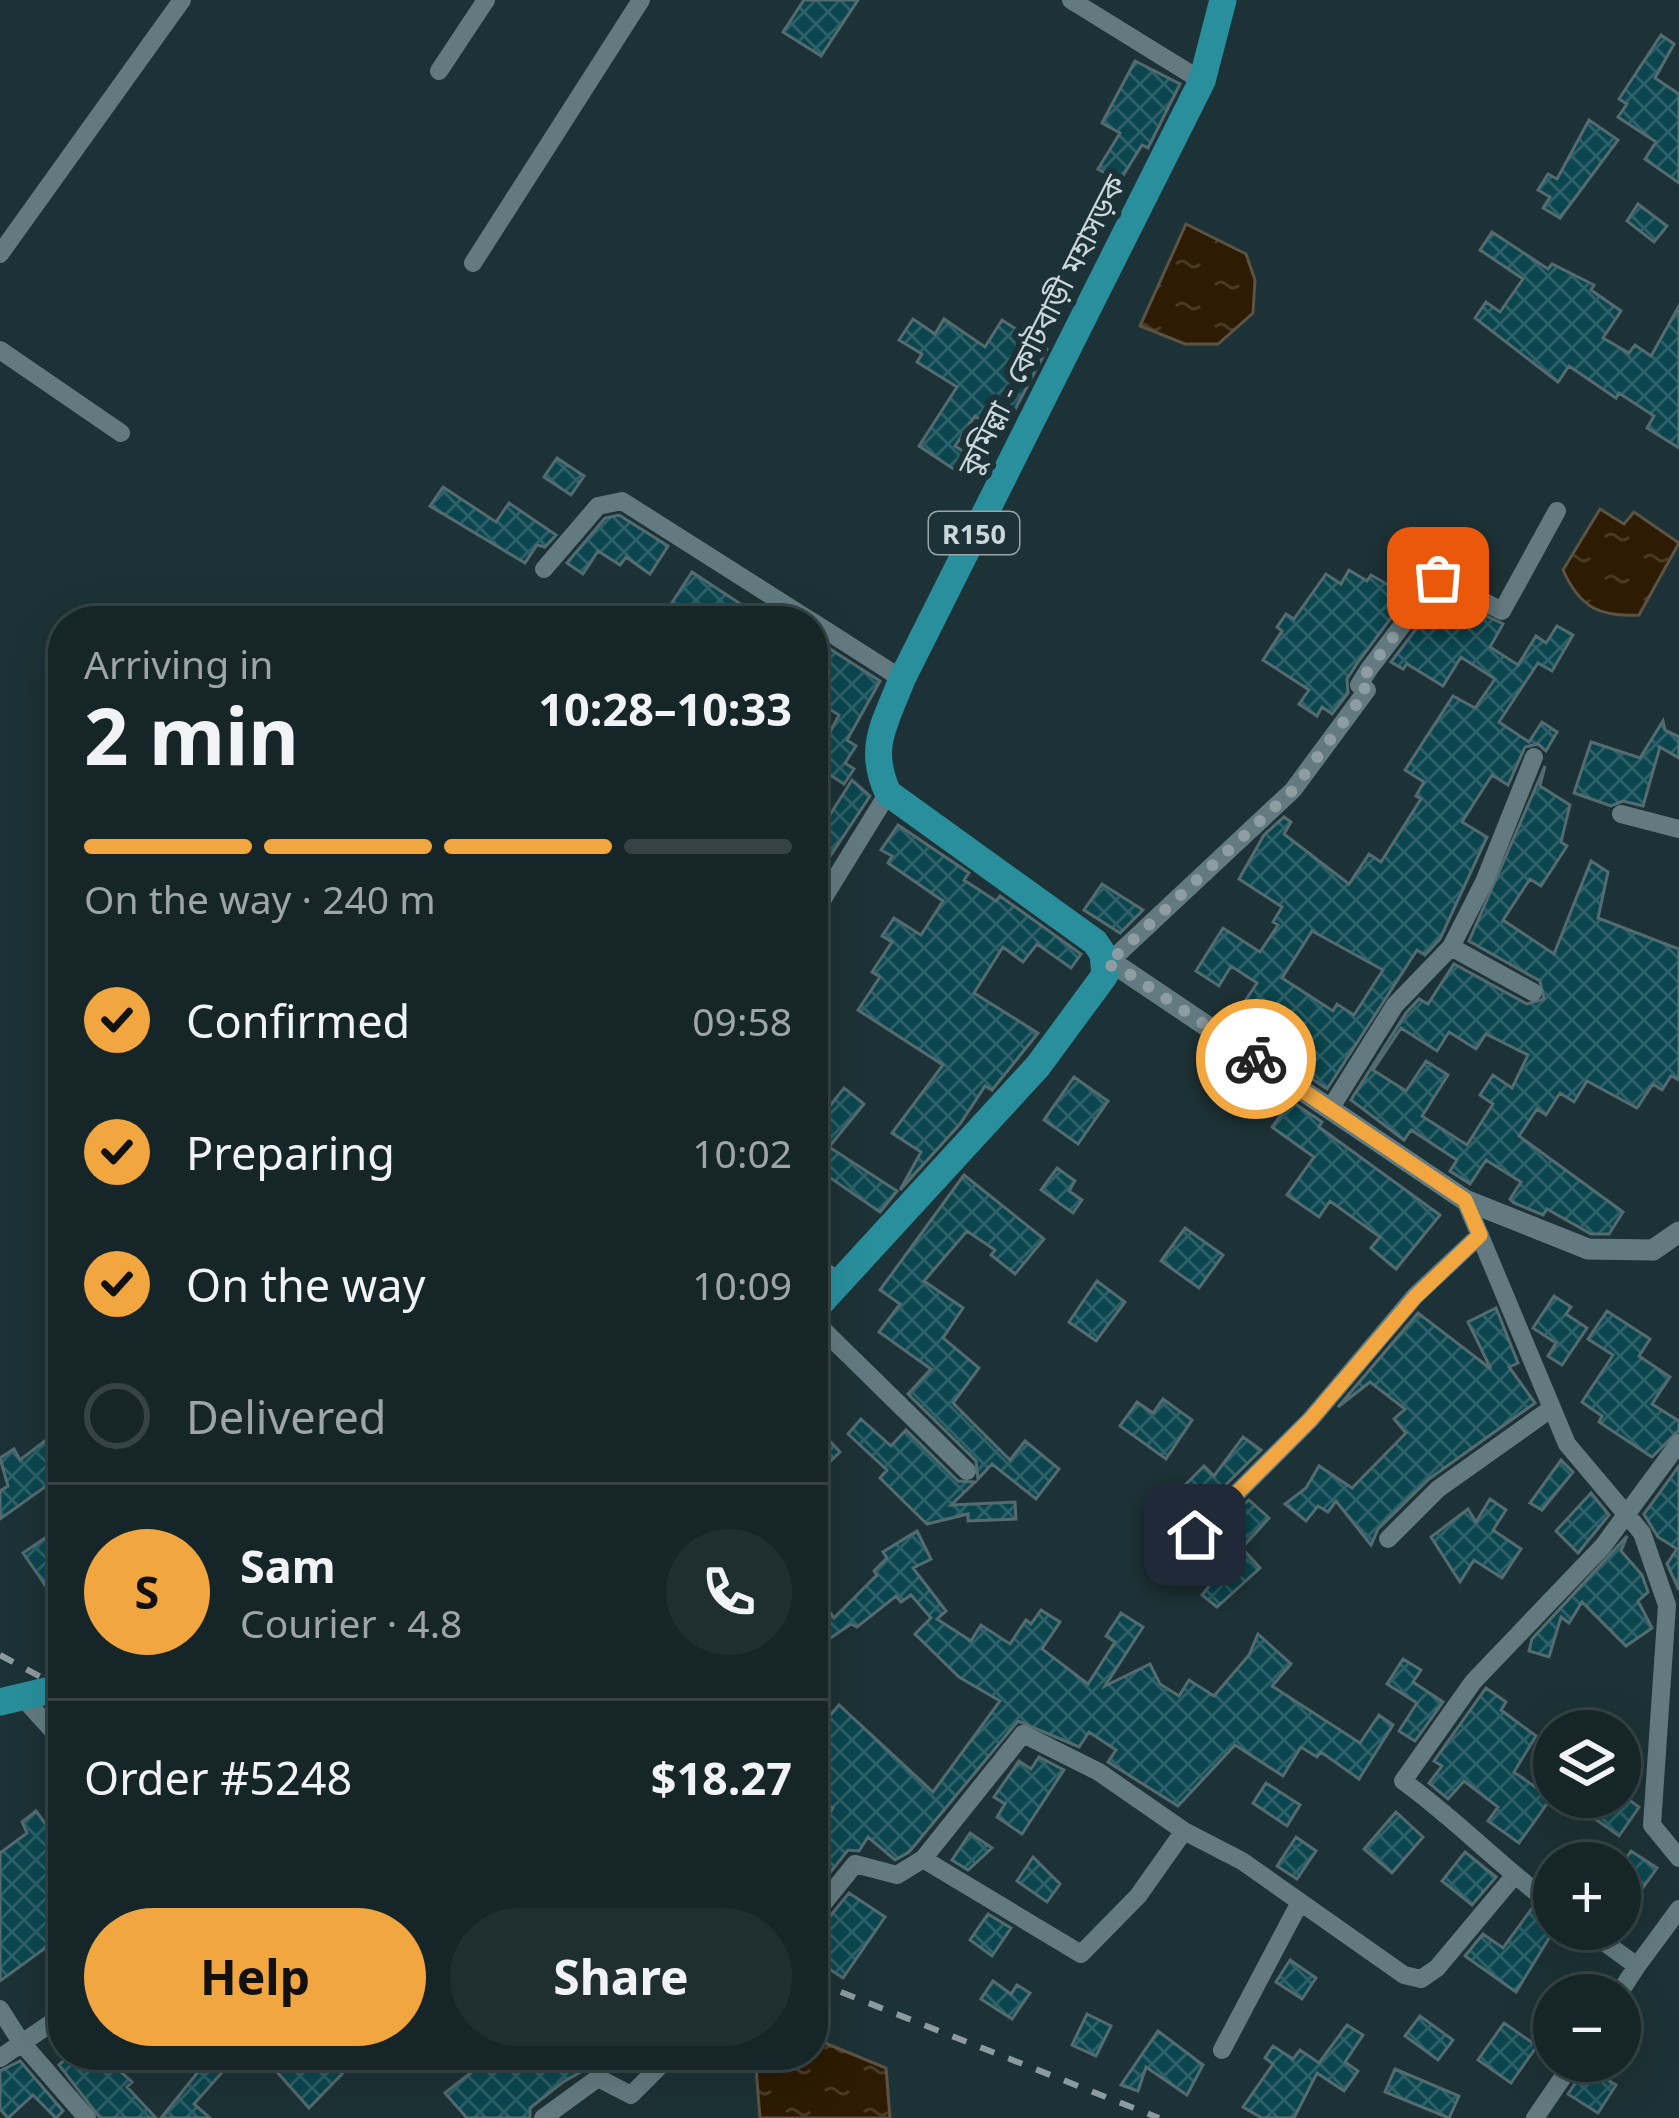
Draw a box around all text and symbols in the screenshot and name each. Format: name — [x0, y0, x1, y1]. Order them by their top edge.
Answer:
street label: কুমিল্লা - কোটবাড়ী মহাসড়ক — [947, 167, 1135, 483]
road number: R150 — [929, 512, 1019, 554]
pin — [1387, 527, 1489, 629]
icon: bag — [1405, 545, 1471, 611]
text: Arriving in — [84, 637, 273, 690]
text: 10:28–10:33 — [538, 678, 792, 739]
text: 2 min — [84, 682, 299, 788]
text: On the way · 240 m — [84, 872, 436, 925]
icon: check — [84, 987, 150, 1053]
text: Confirmed — [186, 990, 410, 1051]
text: 09:58 — [692, 994, 792, 1047]
courier — [1196, 999, 1316, 1119]
icon: bike — [1223, 1026, 1289, 1092]
icon: check — [84, 1119, 150, 1185]
text: Preparing — [186, 1122, 395, 1183]
text: 10:02 — [692, 1126, 792, 1179]
icon: check — [84, 1251, 150, 1317]
text: On the way — [186, 1254, 425, 1315]
text: 10:09 — [692, 1258, 792, 1311]
text: Delivered — [186, 1386, 386, 1447]
pin — [1144, 1484, 1246, 1586]
icon: home — [1162, 1502, 1228, 1568]
button: phone — [666, 1529, 792, 1655]
text: Sam — [240, 1535, 336, 1596]
text: S — [135, 1561, 159, 1622]
text: Courier · 4.8 — [240, 1596, 462, 1649]
map controls — [1533, 1710, 1641, 2082]
button: layers — [1533, 1710, 1641, 1818]
text: Order #5248 — [84, 1747, 352, 1808]
text: $18.27 — [651, 1747, 792, 1808]
button: + — [1533, 1842, 1641, 1950]
button: Help — [84, 1908, 426, 2046]
button: Share — [450, 1908, 792, 2046]
button: − — [1533, 1974, 1641, 2082]

